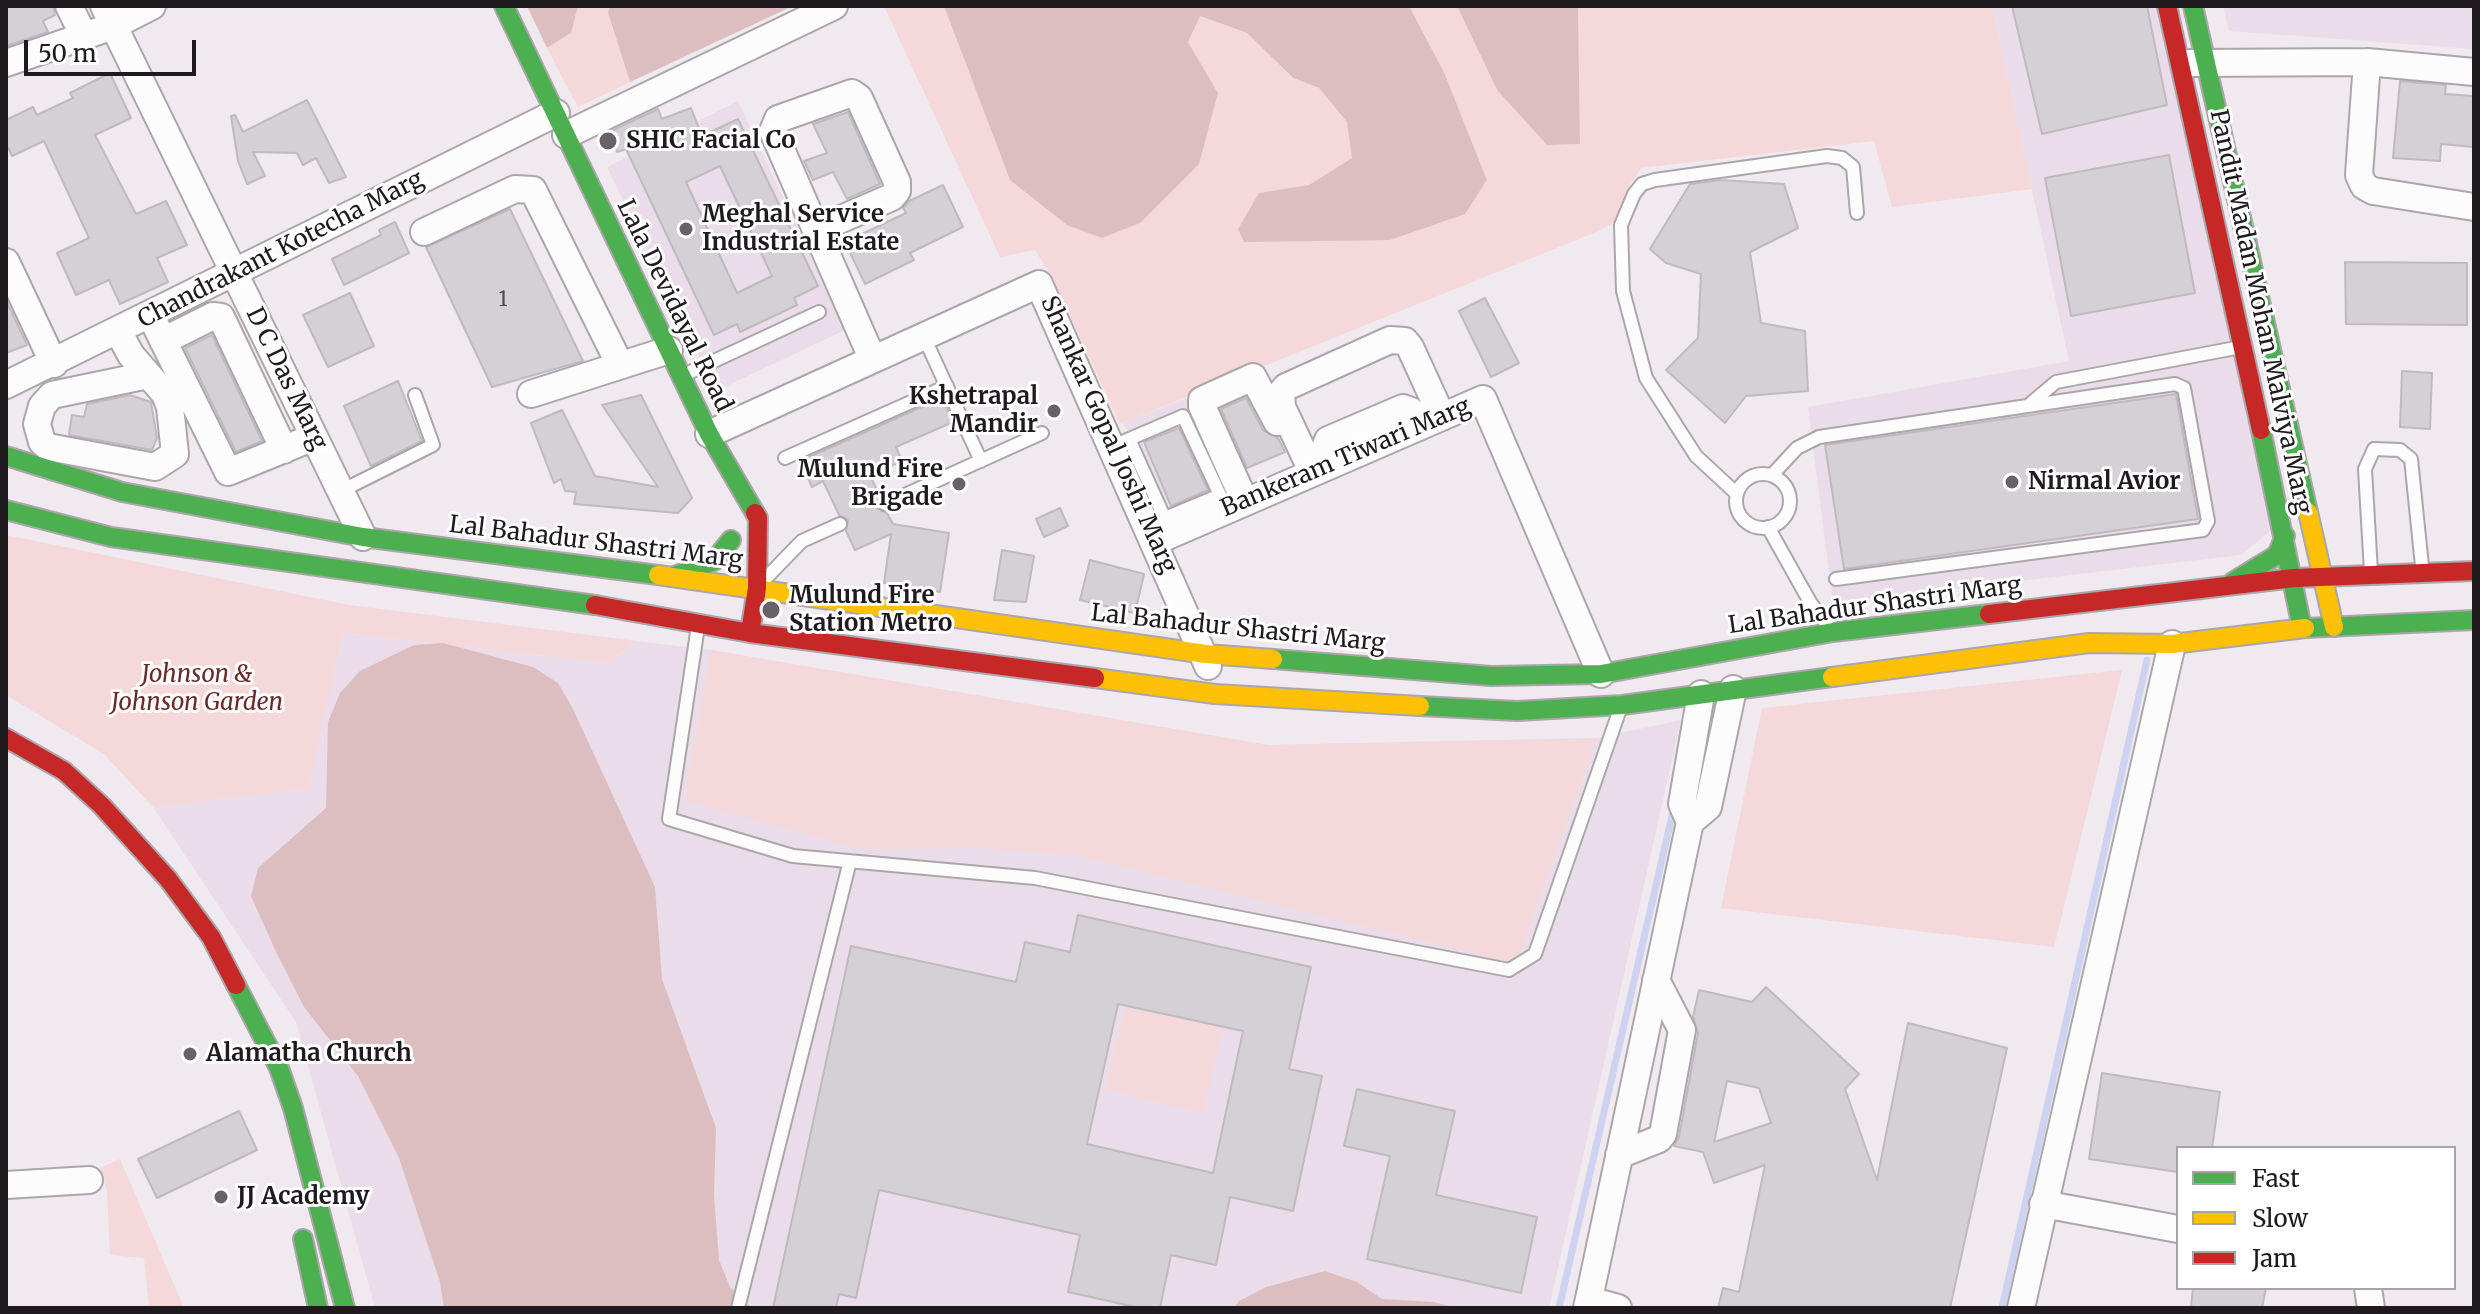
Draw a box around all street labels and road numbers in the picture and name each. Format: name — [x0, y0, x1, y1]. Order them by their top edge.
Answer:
street label: Pandit Madan Mohan Malviya Marg — [2203, 107, 2317, 517]
street label: Chandrakant Kotecha Marg — [133, 165, 429, 335]
street label: Lala Devidayal Road — [610, 195, 738, 417]
street label: Shankar Gopal Joshi Marg — [1034, 292, 1182, 578]
street label: D C Das Marg — [239, 303, 333, 455]
street label: Bankeram Tiwari Marg — [1217, 392, 1475, 524]
street label: Lal Bahadur Shastri Marg — [447, 511, 745, 575]
street label: Lal Bahadur Shastri Marg — [1727, 571, 2023, 641]
street label: Lal Bahadur Shastri Marg — [1089, 599, 1387, 659]

